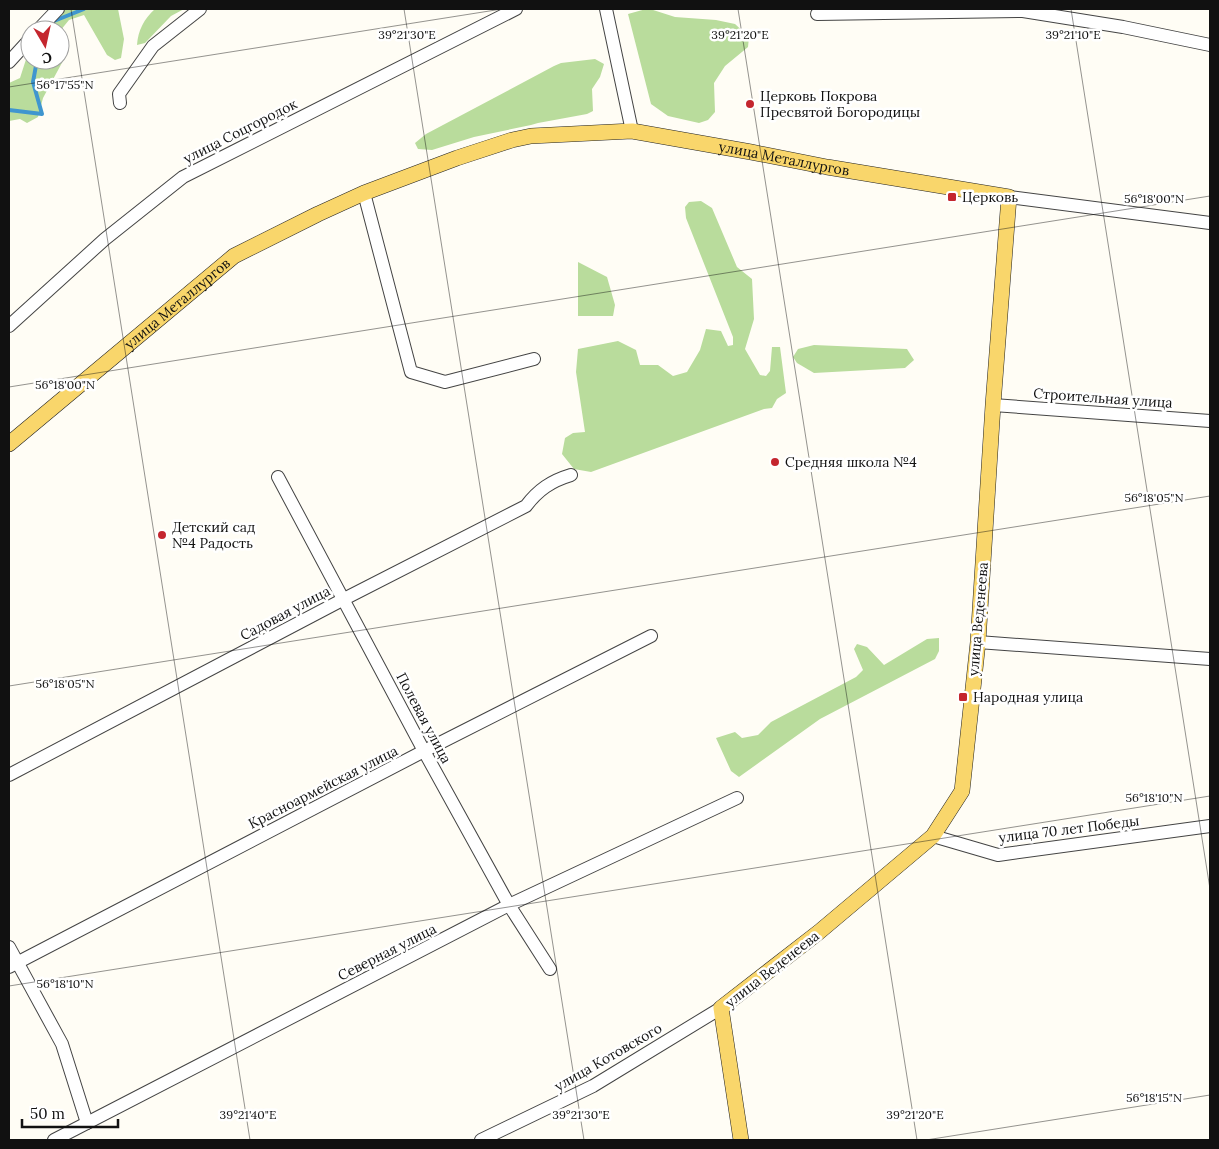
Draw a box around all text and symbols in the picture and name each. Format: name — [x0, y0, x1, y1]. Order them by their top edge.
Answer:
north arrow — [20, 20, 70, 70]
text: 39°21'30"E — [378, 27, 436, 42]
text: 39°21'20"E — [711, 27, 769, 42]
text: 39°21'10"E — [1045, 27, 1101, 42]
text: С — [41, 48, 53, 68]
text: 56°17'55"N — [36, 77, 94, 92]
place label: Церковь Покрова Пресвятой Богородицы — [760, 87, 920, 121]
street label: улица Соцгородок — [180, 94, 300, 167]
marker: Церковь Покрова Пресвятой Богородицы — [744, 98, 756, 110]
street label: улица Металлургов — [717, 137, 851, 180]
place label: Церковь — [962, 188, 1018, 206]
marker: Церковь — [946, 191, 958, 203]
text: 56°18'00"N — [1124, 191, 1184, 206]
street label: улица Металлургов — [120, 254, 234, 353]
text: 56°18'00"N — [35, 377, 95, 392]
street label: Строительная улица — [1033, 384, 1173, 412]
place label: Средняя школа №4 — [785, 453, 917, 471]
marker: Средняя школа №4 — [769, 456, 781, 468]
text: 56°18'05"N — [1124, 490, 1184, 505]
place label: Детский сад №4 Радость — [172, 518, 255, 552]
marker: Детский сад №4 Радость — [156, 529, 168, 541]
street label: улица Веденеева — [964, 561, 992, 677]
street label: Садовая улица — [237, 582, 333, 644]
street label: Полевая улица — [392, 669, 456, 767]
text: 56°18'05"N — [35, 676, 95, 691]
place label: Народная улица — [973, 688, 1083, 706]
marker: Народная улица — [957, 691, 969, 703]
street label: Красноармейская улица — [245, 741, 401, 833]
text: 56°18'10"N — [1125, 790, 1183, 805]
street label: улица 70 лет Победы — [998, 811, 1140, 847]
street label: Северная улица — [335, 919, 439, 985]
street label: улица Веденеева — [721, 927, 823, 1011]
text: 56°18'10"N — [36, 976, 94, 991]
street label: улица Котовского — [551, 1019, 665, 1095]
text: 56°18'15"N — [1126, 1090, 1182, 1105]
scale bar — [22, 1096, 119, 1128]
text: 50 m — [30, 1104, 65, 1123]
text: 39°21'40"E — [220, 1107, 276, 1122]
text: 39°21'30"E — [552, 1107, 610, 1122]
text: 39°21'20"E — [886, 1107, 944, 1122]

